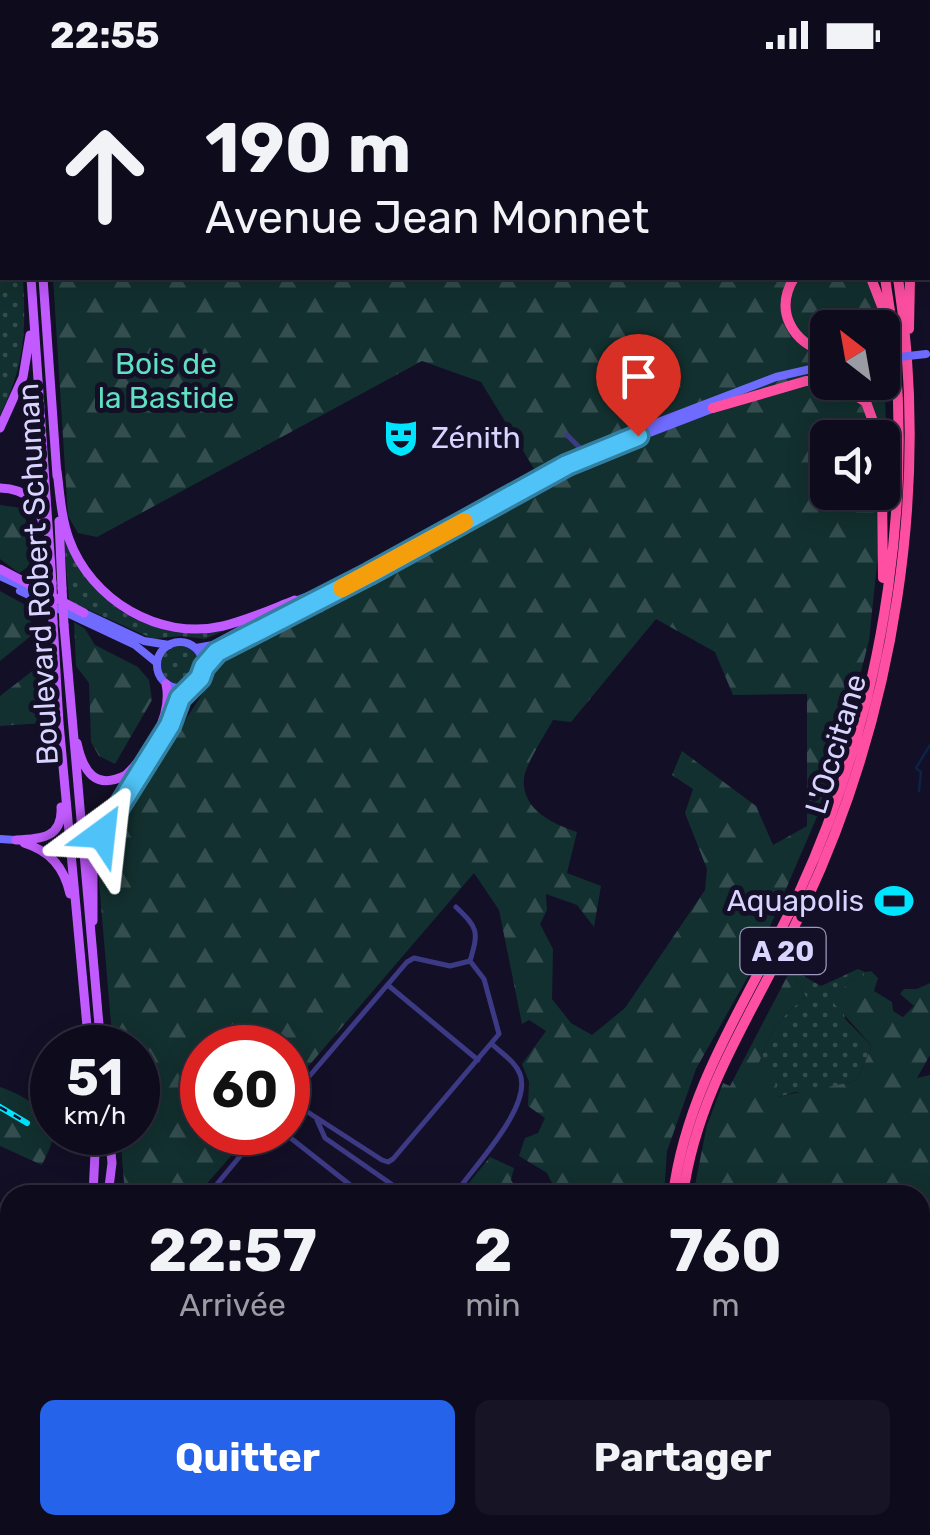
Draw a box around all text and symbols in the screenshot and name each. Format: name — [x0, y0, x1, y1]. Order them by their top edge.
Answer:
text: 22:55 — [50, 12, 160, 58]
text: 190 m — [205, 107, 411, 190]
icon: ahead — [40, 110, 170, 240]
text: Avenue Jean Monnet — [205, 191, 649, 244]
north arrow — [810, 310, 900, 400]
map controls — [810, 310, 900, 510]
pin — [596, 334, 681, 437]
park label: Bois de la Bastide — [98, 346, 234, 416]
icon: arrive — [611, 349, 666, 404]
street label: Boulevard Robert Schuman — [10, 382, 66, 766]
theatre icon: Zénith — [380, 417, 422, 459]
place label: Zénith — [431, 420, 521, 456]
button: sound — [810, 420, 900, 510]
street label: L'Occitane — [798, 670, 874, 818]
position arrow — [50, 782, 154, 886]
sports icon: Aquapolis — [873, 880, 915, 922]
place label: Aquapolis — [727, 883, 864, 919]
road number: A 20 — [740, 928, 826, 974]
speed limit sign: 60 — [180, 1025, 310, 1155]
text: 51 — [67, 1048, 123, 1108]
text: km/h — [64, 1101, 126, 1130]
text: 22:57 — [148, 1215, 317, 1286]
text: 2 — [473, 1215, 512, 1286]
text: 760 — [669, 1215, 782, 1286]
text: Arrivée — [179, 1286, 286, 1324]
text: min — [465, 1286, 521, 1324]
text: m — [711, 1286, 740, 1324]
button: Quitter — [40, 1400, 455, 1515]
button: Partager — [475, 1400, 890, 1515]

